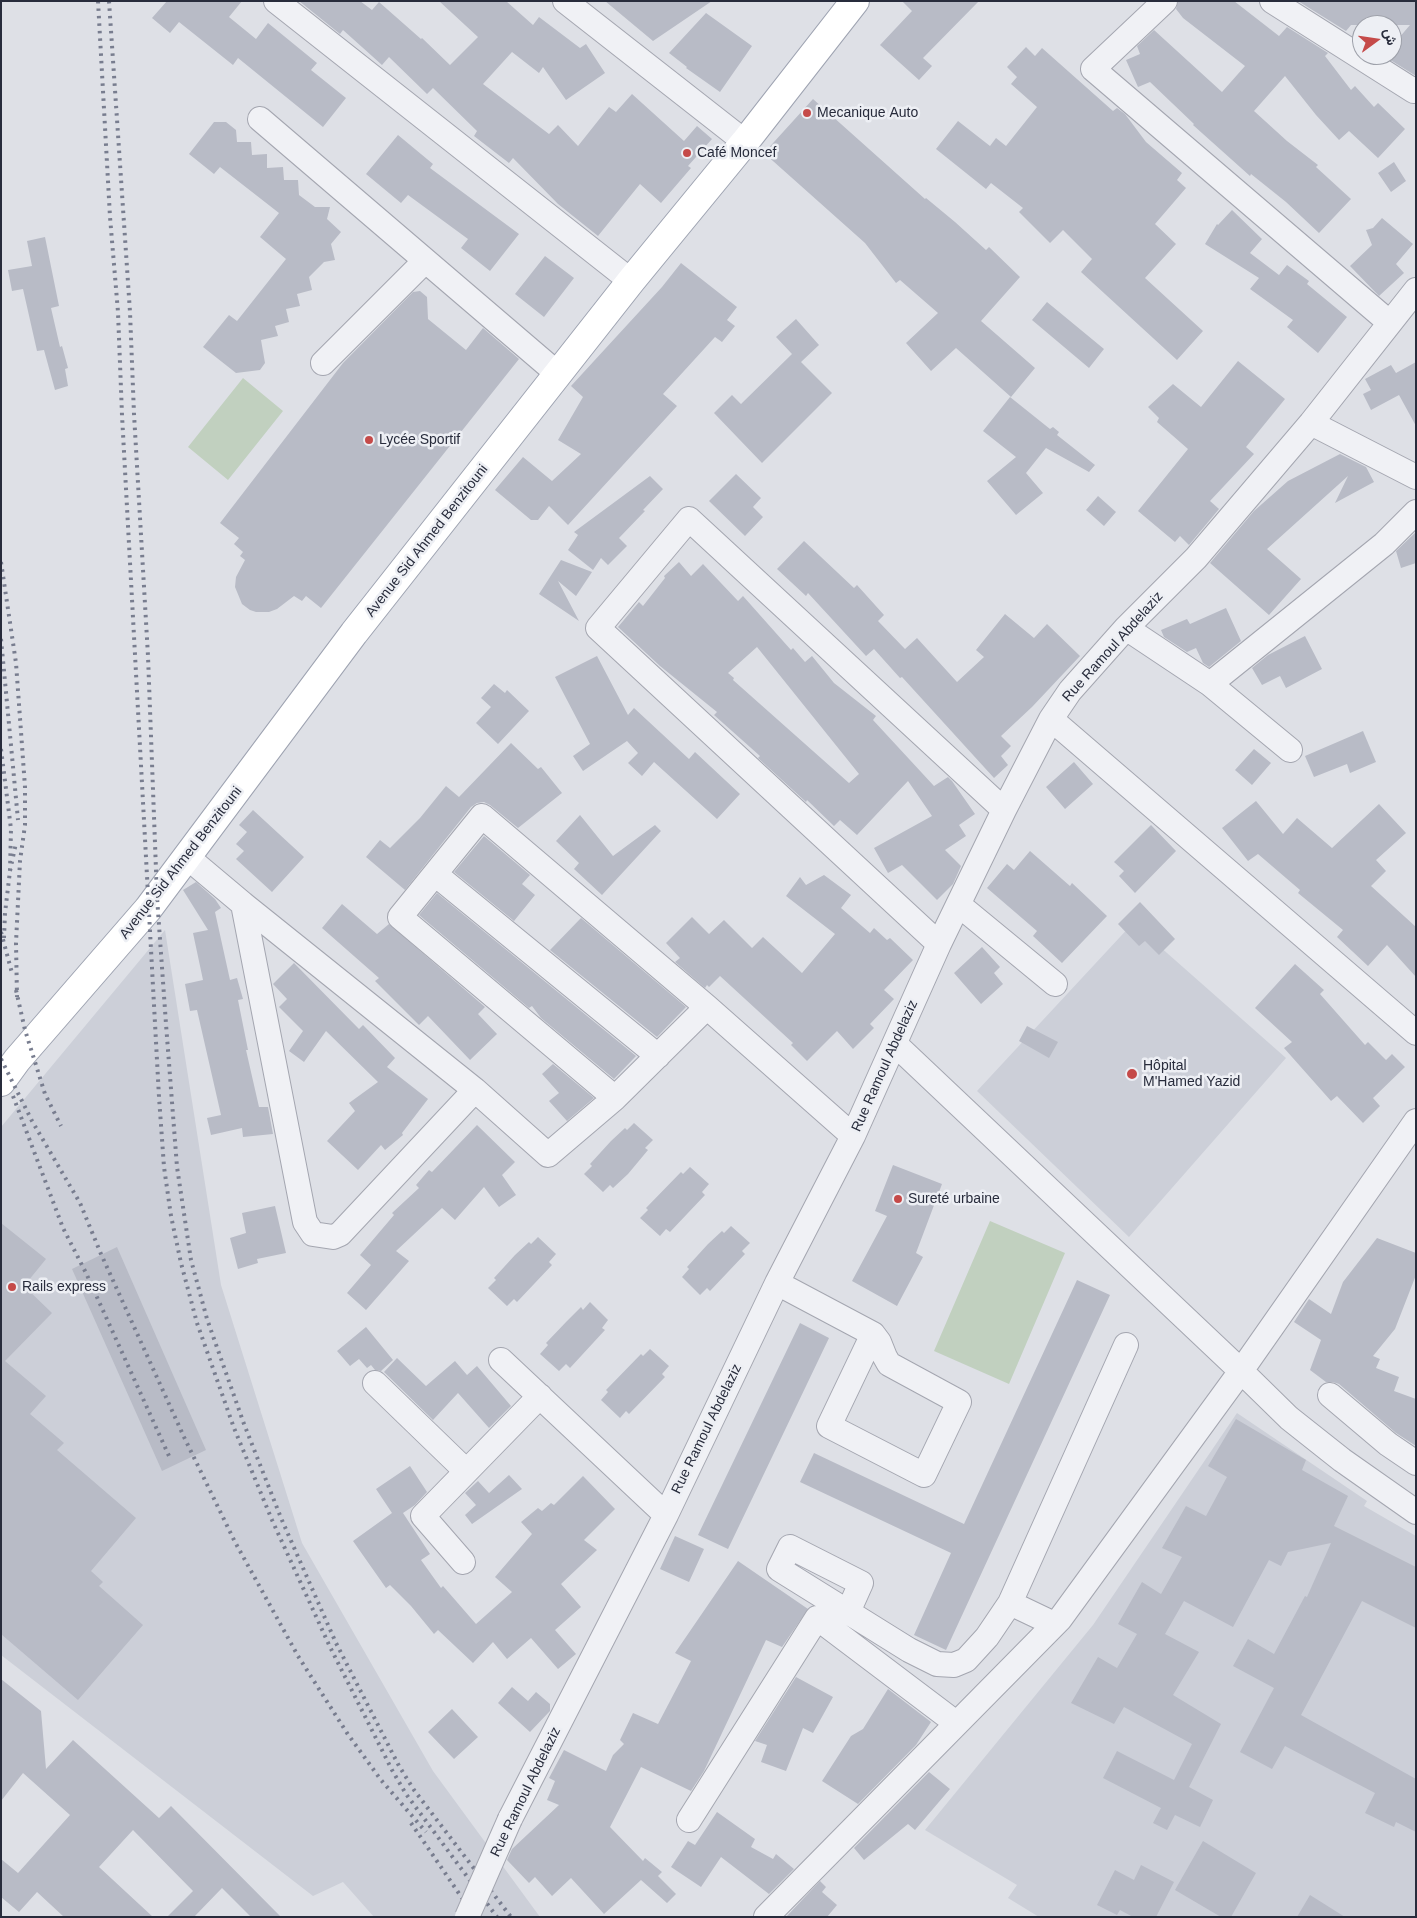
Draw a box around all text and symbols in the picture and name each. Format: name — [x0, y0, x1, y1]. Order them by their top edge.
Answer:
north arrow — [1352, 15, 1402, 65]
text: ش — [1381, 27, 1400, 47]
place label: Mecanique Auto — [817, 105, 918, 121]
marker: Mecanique Auto — [801, 107, 813, 119]
place label: Café Moncef — [697, 145, 776, 161]
marker: Café Moncef — [681, 147, 693, 159]
place label: Lycée Sportif — [379, 432, 460, 448]
marker: Lycée Sportif — [363, 434, 375, 446]
street label: Avenue Sid Ahmed Benzitouni — [362, 461, 492, 621]
street label: Rue Ramoul Abdelaziz — [1059, 588, 1167, 706]
street label: Avenue Sid Ahmed Benzitouni — [116, 783, 246, 943]
street label: Rue Ramoul Abdelaziz — [848, 998, 922, 1134]
place label: Hôpital M'Hamed Yazid — [1143, 1058, 1240, 1090]
marker: Hôpital M'Hamed Yazid — [1125, 1067, 1139, 1081]
place label: Sureté urbaine — [908, 1191, 1000, 1207]
marker: Sureté urbaine — [892, 1193, 904, 1205]
place label: Rails express — [22, 1279, 106, 1295]
marker: Rails express — [6, 1281, 18, 1293]
street label: Rue Ramoul Abdelaziz — [668, 1361, 746, 1497]
street label: Rue Ramoul Abdelaziz — [487, 1724, 565, 1860]

